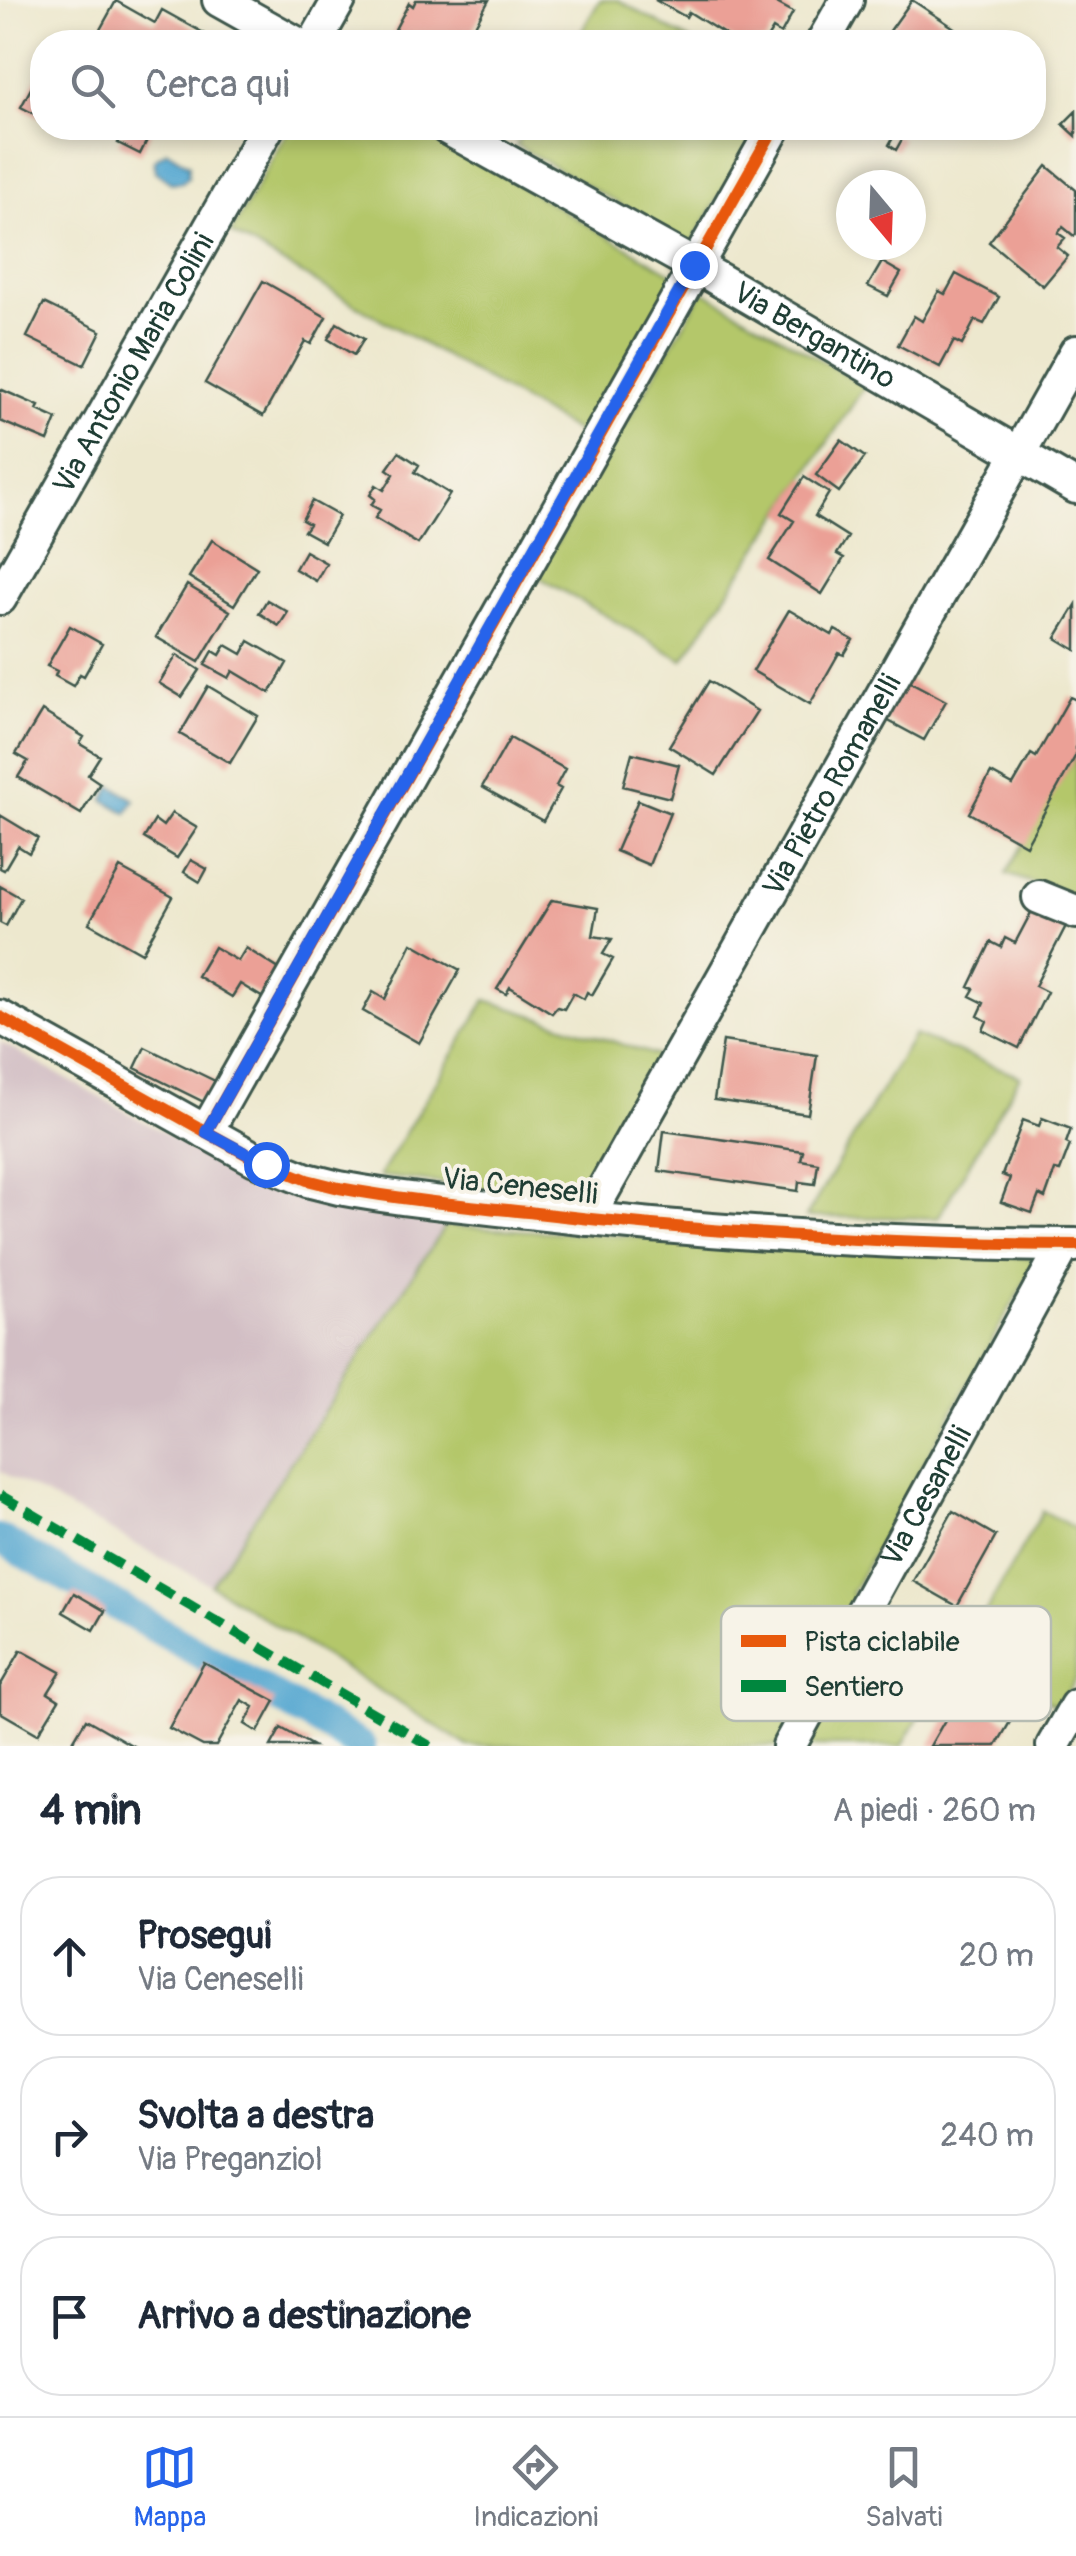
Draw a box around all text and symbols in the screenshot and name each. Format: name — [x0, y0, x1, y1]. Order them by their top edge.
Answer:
search box — [30, 30, 1046, 140]
icon: search — [65, 58, 120, 113]
text: Cerca qui — [145, 61, 290, 109]
north arrow — [836, 170, 926, 260]
street label: Via Antonio Maria Colini — [45, 226, 223, 500]
route end — [672, 243, 718, 289]
street label: Via Bergantino — [726, 274, 902, 397]
street label: Via Pietro Romanelli — [755, 668, 909, 903]
route start — [244, 1142, 290, 1188]
street label: Via Ceneselli — [440, 1160, 599, 1213]
street label: Via Cesanelli — [873, 1420, 980, 1573]
legend — [721, 1606, 1051, 1721]
text: Pista ciclabile — [804, 1625, 960, 1660]
text: Sentiero — [804, 1670, 904, 1705]
text: 4 min — [40, 1785, 142, 1837]
text: A piedi · 260 m — [832, 1791, 1036, 1831]
text: Prosegui — [137, 1912, 271, 1960]
icon: ahead — [42, 1929, 97, 1984]
text: 20 m — [959, 1936, 1034, 1976]
text: Via Ceneselli — [137, 1960, 303, 2000]
text: Svolta a destra — [137, 2092, 374, 2140]
icon: right — [42, 2109, 97, 2164]
text: 240 m — [940, 2116, 1034, 2156]
text: Via Preganziol — [137, 2140, 323, 2180]
icon: arrive — [42, 2289, 97, 2344]
text: Arrivo a destinazione — [137, 2292, 471, 2340]
tab: Mappa — [134, 2440, 206, 2535]
tab: Indicazioni — [473, 2440, 598, 2535]
tab: Salvati — [865, 2440, 942, 2535]

